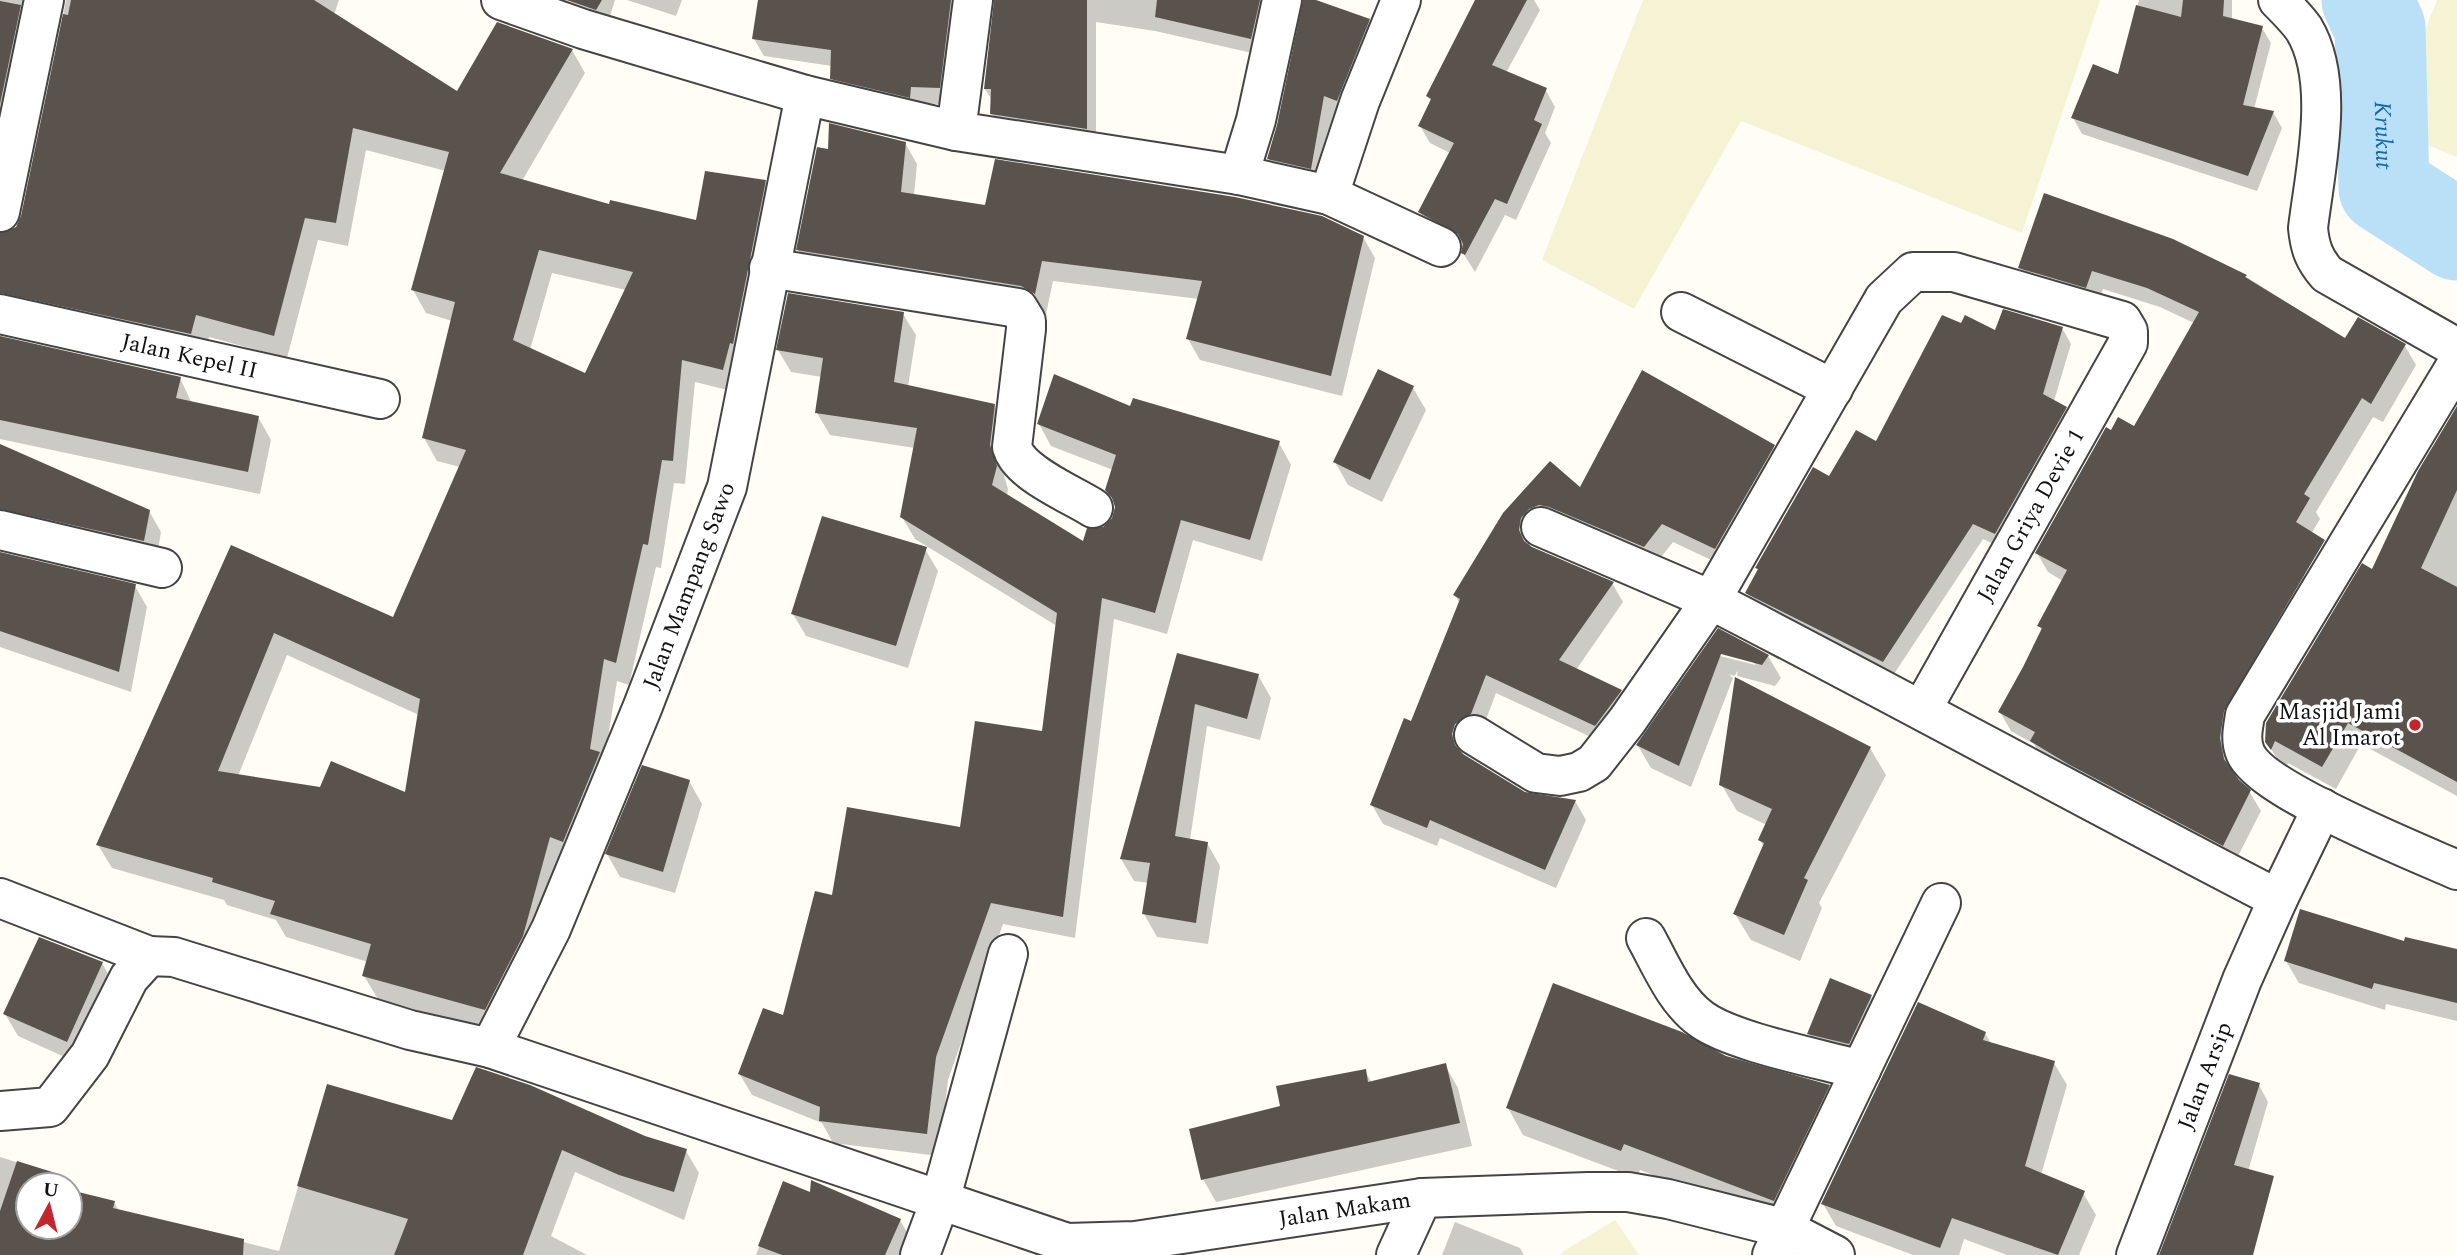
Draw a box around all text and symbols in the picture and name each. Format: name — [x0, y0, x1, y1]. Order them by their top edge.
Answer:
water label: Krukut — [2364, 101, 2402, 170]
street label: Jalan Kepel II — [118, 324, 261, 389]
street label: Jalan Griya Devie 1 — [1968, 422, 2094, 609]
street label: Jalan Mampang Sawo — [634, 477, 745, 694]
place label: Masjid Jami Al Imarot — [2278, 695, 2401, 756]
marker: Masjid Jami Al Imarot — [2407, 717, 2423, 733]
street label: Jalan Arsip — [2168, 1017, 2242, 1135]
north arrow — [14, 1171, 84, 1241]
text: U — [41, 1175, 61, 1206]
street label: Jalan Makam — [1276, 1182, 1413, 1237]

